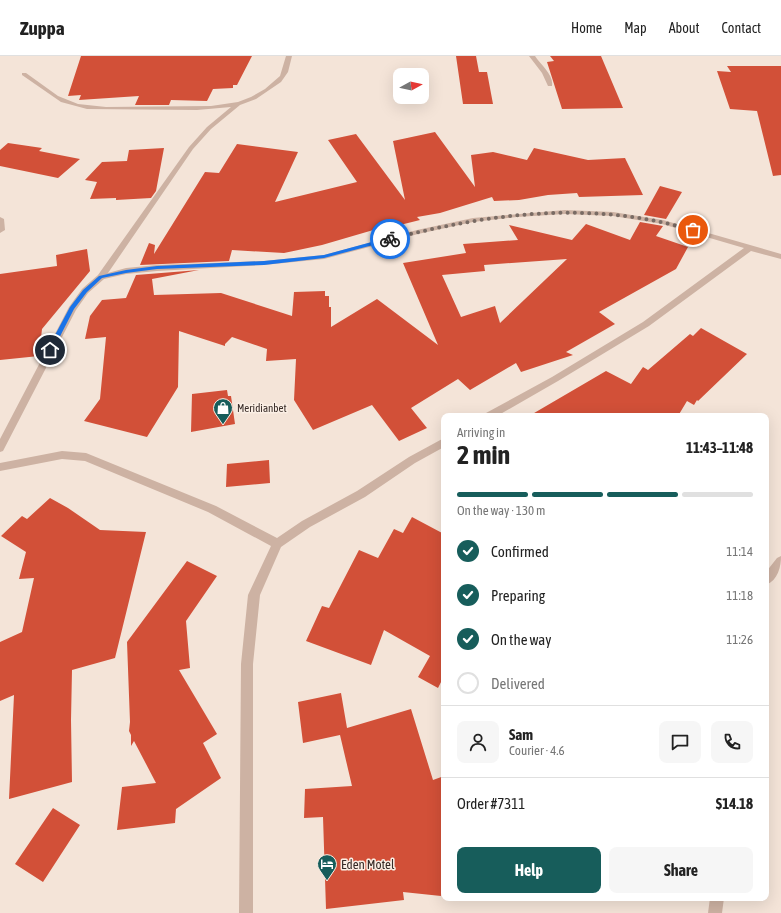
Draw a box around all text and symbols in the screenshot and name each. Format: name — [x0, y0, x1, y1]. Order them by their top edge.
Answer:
text: Zuppa — [20, 17, 65, 39]
text: Home — [571, 20, 602, 36]
text: Map — [624, 20, 647, 36]
text: About — [669, 20, 700, 36]
text: Contact — [722, 20, 761, 36]
north arrow — [393, 68, 429, 104]
map controls — [393, 68, 429, 104]
pin — [676, 213, 710, 247]
courier — [370, 219, 410, 259]
icon: bag — [682, 219, 704, 241]
icon: bike — [379, 228, 401, 250]
pin — [33, 333, 67, 367]
icon: home — [39, 339, 61, 361]
shop icon: Meridianbet — [212, 397, 234, 425]
place label: Meridianbet — [237, 402, 287, 414]
text: Arriving in — [457, 425, 505, 440]
text: 11:43–11:48 — [686, 439, 753, 456]
text: 2 min — [457, 440, 510, 470]
text: On the way · 130 m — [457, 503, 545, 518]
icon: check — [457, 540, 479, 562]
text: Confirmed — [491, 543, 549, 560]
text: 11:14 — [726, 544, 753, 559]
icon: check — [457, 584, 479, 606]
text: Preparing — [491, 587, 545, 604]
text: 11:18 — [726, 588, 753, 603]
icon: check — [457, 628, 479, 650]
text: On the way — [491, 631, 552, 648]
text: 11:26 — [726, 632, 753, 647]
text: Delivered — [491, 675, 545, 692]
button: person — [457, 721, 499, 763]
button: chat — [659, 721, 701, 763]
button: phone — [711, 721, 753, 763]
text: Sam — [509, 726, 533, 743]
text: Courier · 4.6 — [509, 743, 565, 758]
text: Order #7311 — [457, 795, 525, 812]
text: $14.18 — [716, 795, 753, 812]
button: Help — [457, 847, 601, 893]
button: Share — [609, 847, 753, 893]
hotel icon: Eden Motel — [316, 853, 338, 881]
place label: Eden Motel — [341, 857, 395, 872]

